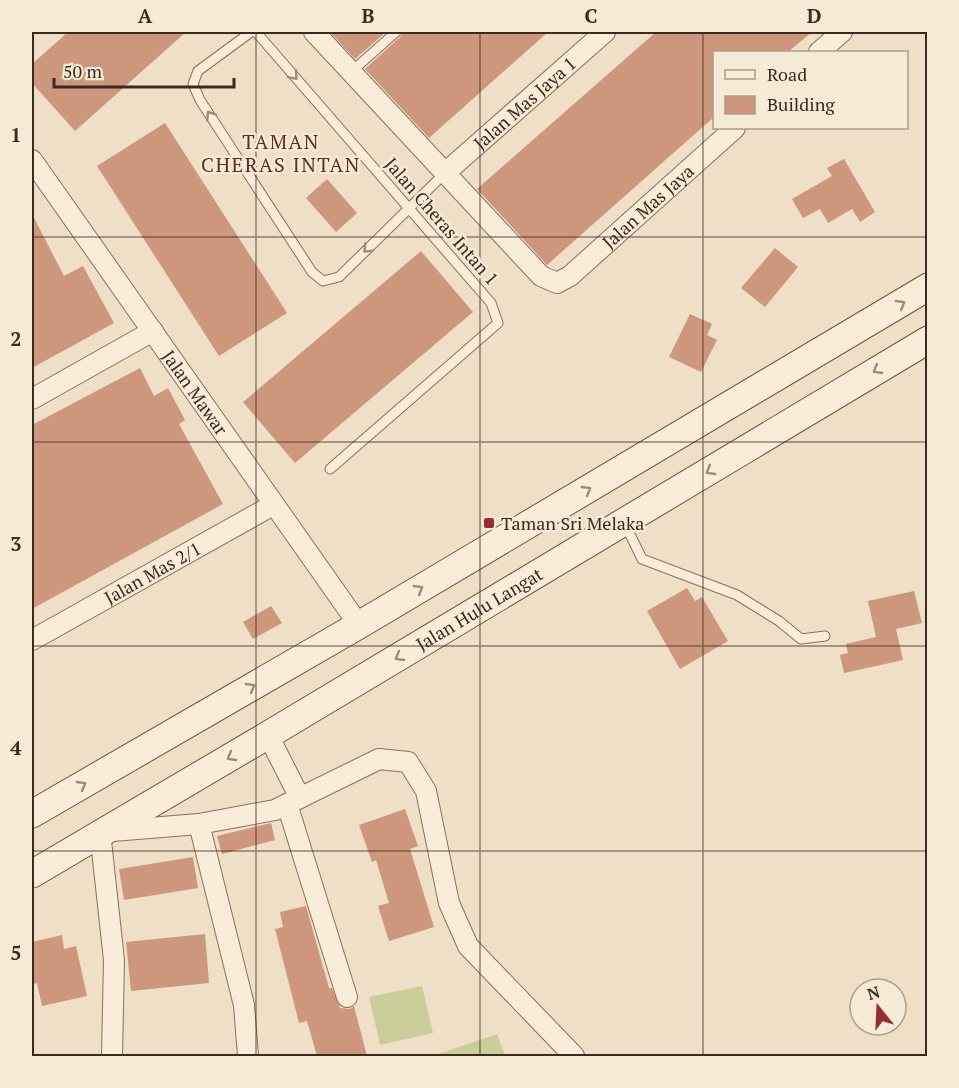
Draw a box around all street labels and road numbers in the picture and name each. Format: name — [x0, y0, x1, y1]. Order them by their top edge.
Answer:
street label: Jalan Mas Jaya 1 — [468, 51, 581, 155]
street label: Jalan Cheras Intan 1 — [380, 152, 504, 290]
street label: Jalan Mas Jaya — [597, 159, 699, 254]
street label: Jalan Mawar — [157, 345, 234, 440]
street label: Jalan Mas 2/1 — [100, 536, 205, 609]
street label: Jalan Hulu Langat — [412, 561, 547, 656]

